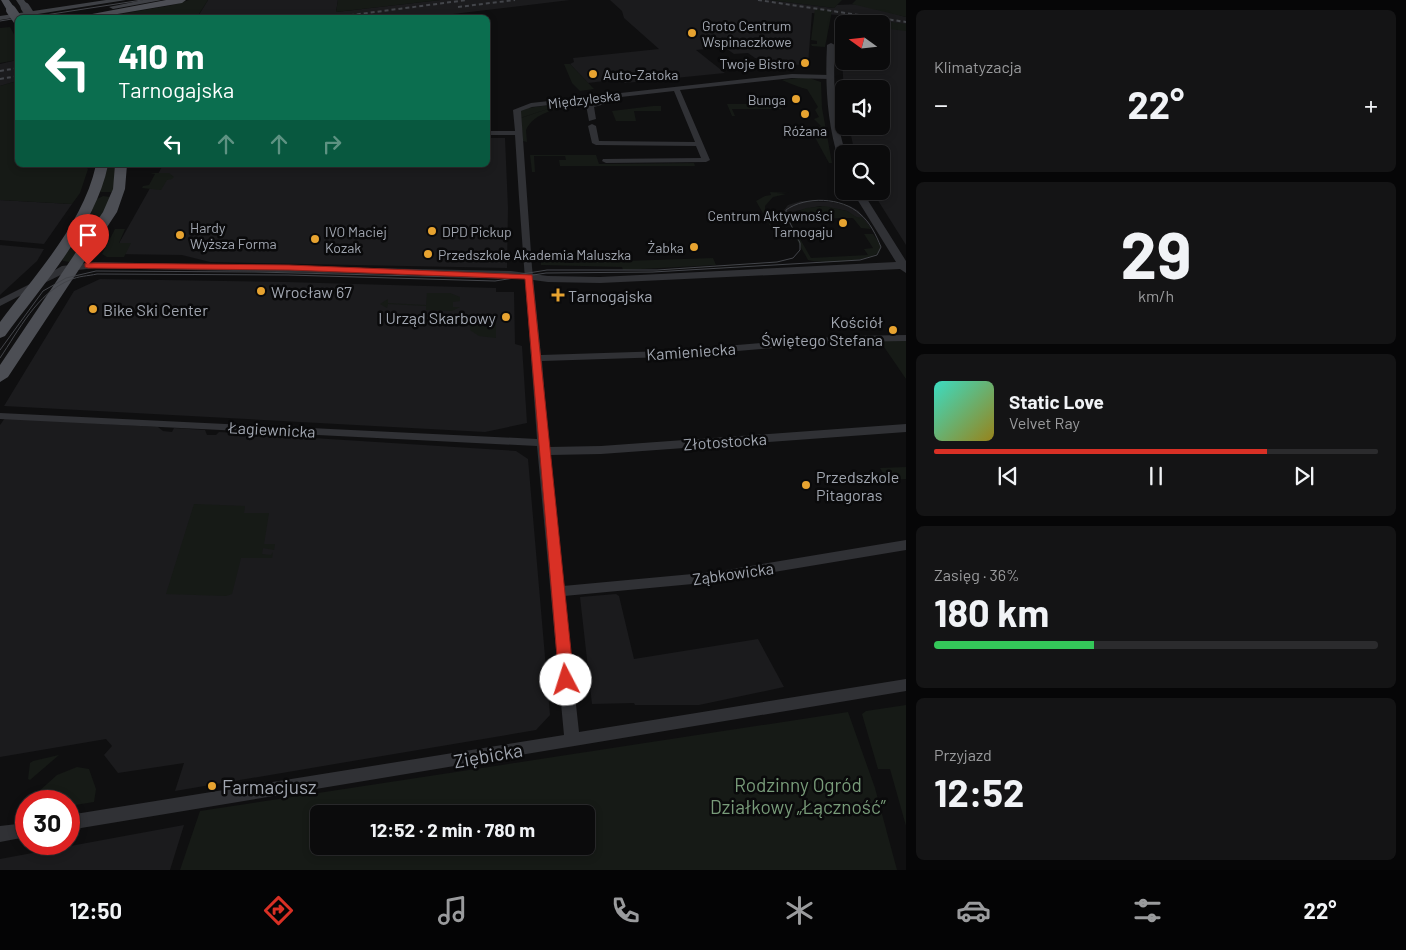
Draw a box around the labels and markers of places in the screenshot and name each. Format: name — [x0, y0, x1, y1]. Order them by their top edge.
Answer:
place label: Groto Centrum Wspinaczkowe — [702, 17, 792, 50]
marker: Groto Centrum Wspinaczkowe — [686, 27, 698, 39]
place label: Twoje Bistro — [720, 55, 795, 72]
marker: Twoje Bistro — [799, 57, 811, 69]
place label: Auto-Zatoka — [603, 66, 678, 83]
marker: Auto-Zatoka — [587, 68, 599, 80]
place label: Bunga — [748, 91, 786, 108]
marker: Bunga — [790, 93, 802, 105]
marker: Różana — [799, 108, 811, 120]
place label: Różana — [783, 122, 827, 139]
place label: Centrum Aktywności Tarnogaju — [708, 207, 833, 240]
pin — [67, 214, 109, 265]
marker: Centrum Aktywności Tarnogaju — [837, 217, 849, 229]
place label: Hardy Wyższa Forma — [190, 219, 277, 252]
place label: IVO Maciej Kozak — [325, 223, 387, 256]
place label: DPD Pickup — [442, 223, 512, 240]
marker: DPD Pickup — [426, 225, 438, 237]
marker: Hardy Wyższa Forma — [174, 229, 186, 241]
marker: IVO Maciej Kozak — [309, 233, 321, 245]
place label: Żabka — [647, 239, 684, 256]
marker: Żabka — [688, 241, 700, 253]
place label: Przedszkole Akademia Maluszka — [438, 246, 631, 263]
marker: Przedszkole Akademia Maluszka — [422, 248, 434, 260]
place label: Wrocław 67 — [271, 282, 352, 301]
marker: Wrocław 67 — [255, 285, 267, 297]
place label: Tarnogajska — [568, 286, 653, 305]
marker: Tarnogajska — [552, 289, 564, 301]
place label: Bike Ski Center — [103, 300, 208, 319]
marker: Bike Ski Center — [87, 303, 99, 315]
place label: I Urząd Skarbowy — [378, 308, 497, 327]
marker: I Urząd Skarbowy — [500, 311, 512, 323]
place label: Kościół Świętego Stefana — [761, 312, 884, 349]
marker: Kościół Świętego Stefana — [887, 324, 899, 336]
place label: Przedszkole Pitagoras — [816, 467, 899, 504]
marker: Przedszkole Pitagoras — [800, 479, 812, 491]
place label: Farmacjusz — [222, 775, 317, 798]
marker: Farmacjusz — [206, 780, 218, 792]

